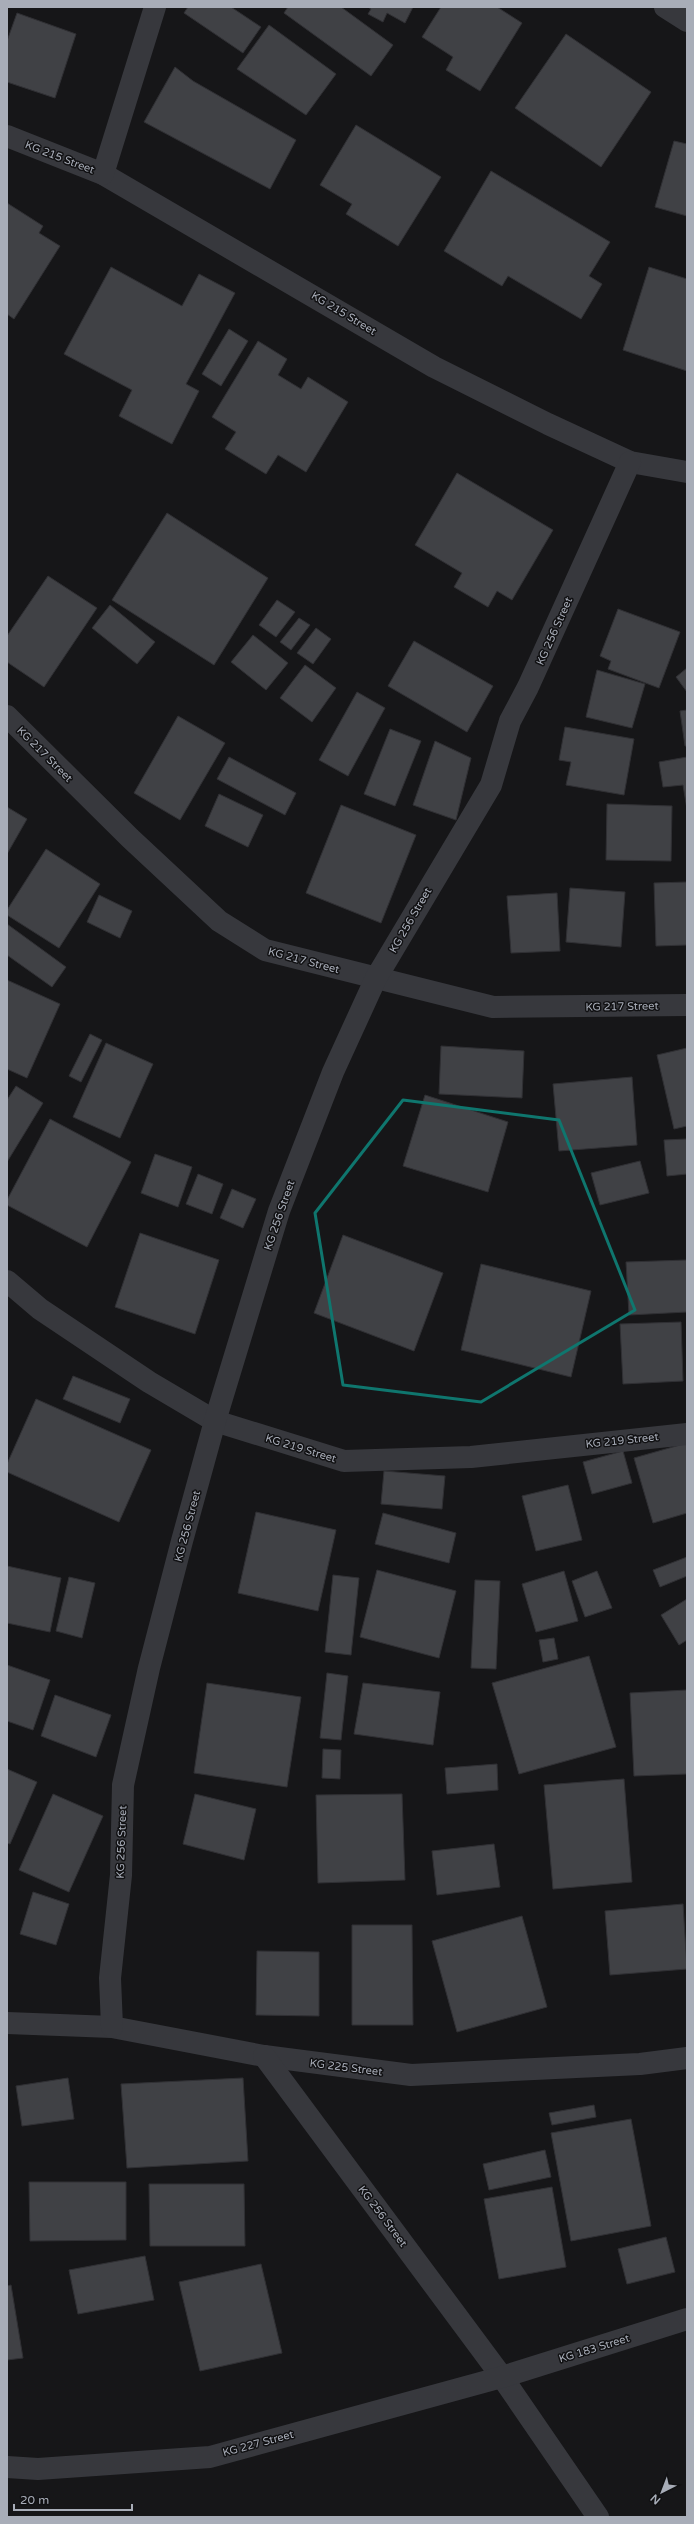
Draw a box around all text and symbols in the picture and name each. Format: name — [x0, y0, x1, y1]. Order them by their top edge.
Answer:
street label: KG 215 Street — [23, 138, 96, 177]
street label: KG 215 Street — [309, 289, 378, 338]
street label: KG 256 Street — [534, 595, 575, 667]
street label: KG 217 Street — [14, 724, 75, 785]
street label: KG 256 Street — [386, 885, 434, 955]
street label: KG 217 Street — [267, 945, 341, 976]
street label: KG 217 Street — [585, 999, 659, 1014]
street label: KG 256 Street — [261, 1178, 298, 1252]
street label: KG 219 Street — [585, 1430, 659, 1451]
street label: KG 219 Street — [264, 1432, 338, 1465]
street label: KG 256 Street — [172, 1489, 203, 1563]
street label: KG 256 Street — [114, 1805, 129, 1879]
street label: KG 225 Street — [309, 2057, 383, 2078]
street label: KG 256 Street — [355, 2183, 410, 2249]
street label: KG 183 Street — [557, 2332, 631, 2365]
street label: KG 227 Street — [221, 2428, 295, 2459]
north arrow — [642, 2472, 682, 2512]
scale bar — [14, 2486, 132, 2512]
text: N — [648, 2491, 663, 2507]
text: 20 m — [20, 2493, 49, 2507]

